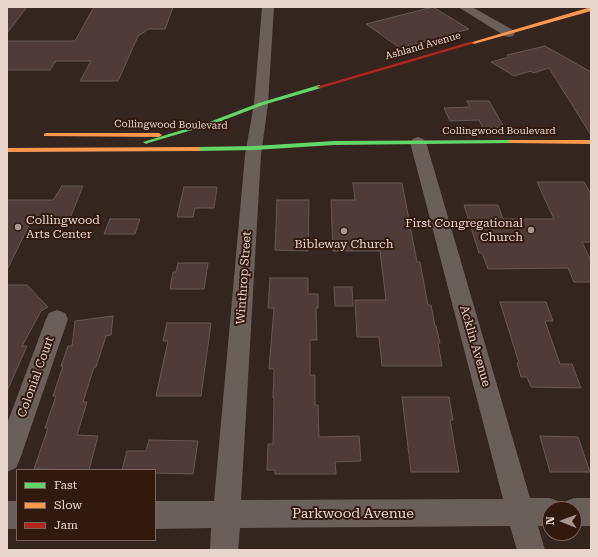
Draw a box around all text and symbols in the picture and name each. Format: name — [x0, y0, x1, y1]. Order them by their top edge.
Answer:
street label: Ashland Avenue — [384, 29, 462, 63]
street label: Collingwood Boulevard — [114, 118, 228, 132]
street label: Collingwood Boulevard — [442, 125, 556, 137]
place label: Collingwood Arts Center — [26, 213, 100, 241]
place label: First Congregational Church — [405, 216, 523, 244]
marker: Collingwood Arts Center — [13, 222, 23, 232]
marker: First Congregational Church — [526, 225, 536, 235]
marker: Bibleway Church — [339, 226, 349, 236]
street label: Winthrop Street — [234, 231, 254, 325]
place label: Bibleway Church — [295, 237, 393, 251]
street label: Acklin Avenue — [457, 304, 493, 388]
street label: Colonial Court — [15, 335, 57, 419]
legend — [16, 469, 156, 541]
text: Fast — [54, 478, 77, 492]
text: Slow — [54, 498, 82, 512]
north arrow — [542, 501, 582, 541]
street label: Parkwood Avenue — [292, 506, 414, 522]
text: N — [544, 516, 557, 525]
text: Jam — [54, 518, 78, 532]

